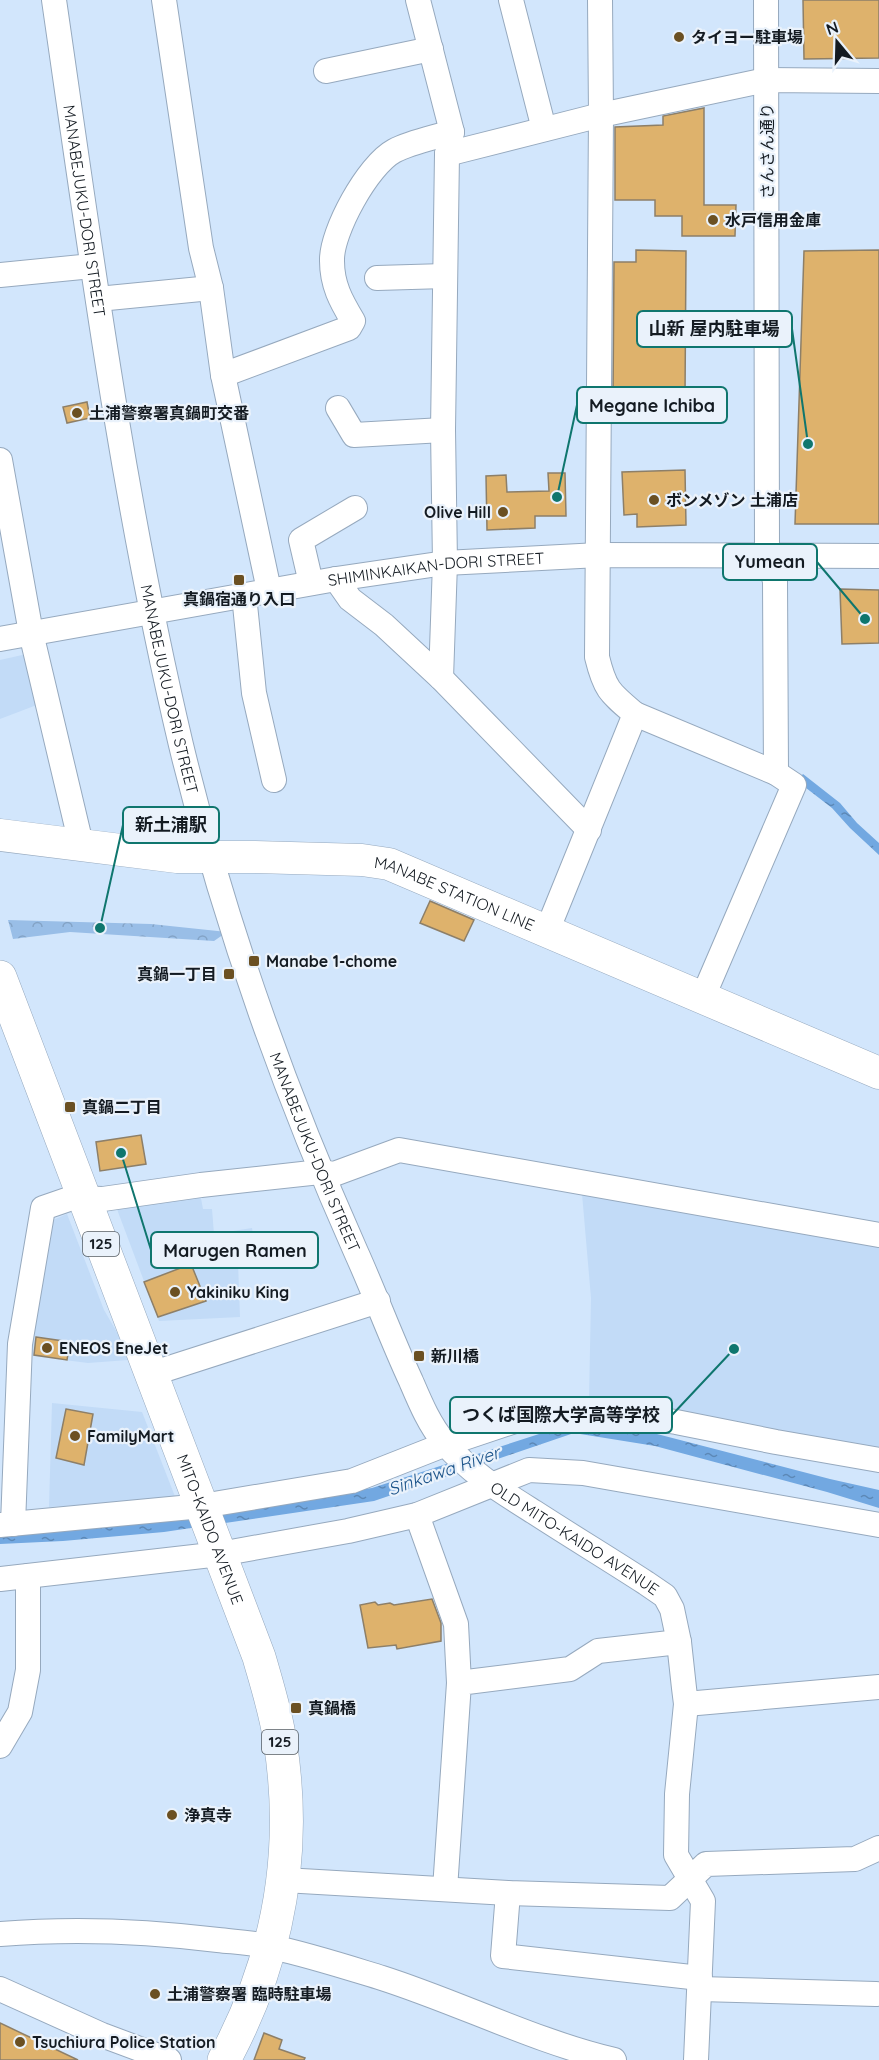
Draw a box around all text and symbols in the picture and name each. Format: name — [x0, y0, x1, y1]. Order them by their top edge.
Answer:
north arrow — [807, 12, 867, 72]
text: N — [823, 16, 841, 39]
place label: タイヨー駐車場 — [691, 27, 803, 47]
marker: タイヨー駐車場 — [672, 30, 686, 44]
street label: MANABEJUKU-DORI STREET — [59, 103, 110, 318]
street label: さんさん通り — [757, 103, 777, 199]
place label: 水戸信用金庫 — [725, 210, 821, 230]
marker: 水戸信用金庫 — [706, 213, 720, 227]
callout: 山新 屋内駐車場 — [637, 311, 792, 347]
text: 山新 屋内駐車場 — [648, 317, 780, 340]
callout: Megane Ichiba — [577, 387, 727, 423]
text: Megane Ichiba — [589, 394, 715, 417]
place label: 土浦警察署真鍋町交番 — [89, 403, 249, 423]
marker: 土浦警察署真鍋町交番 — [70, 406, 84, 420]
place label: ボンメゾン 土浦店 — [666, 490, 798, 510]
marker: ボンメゾン 土浦店 — [647, 493, 661, 507]
place label: Olive Hill — [424, 502, 491, 522]
marker: Olive Hill — [496, 505, 510, 519]
callout: Yumean — [723, 544, 817, 580]
street label: SHIMINKAIKAN-DORI STREET — [326, 548, 545, 590]
text: Yumean — [735, 550, 805, 573]
marker: 真鍋宿通り入口 — [232, 573, 246, 587]
street label: MANABEJUKU-DORI STREET — [137, 583, 203, 796]
place label: 真鍋宿通り入口 — [183, 589, 295, 609]
callout: 新土浦駅 — [123, 807, 219, 843]
text: 新土浦駅 — [135, 813, 207, 836]
street label: MANABE STATION LINE — [373, 852, 538, 935]
place label: Manabe 1-chome — [266, 951, 397, 971]
marker: Manabe 1-chome — [247, 954, 261, 968]
place label: 真鍋一丁目 — [137, 964, 217, 984]
marker: 真鍋一丁目 — [222, 967, 236, 981]
street label: MANABEJUKU-DORI STREET — [266, 1049, 365, 1255]
place label: 真鍋二丁目 — [82, 1097, 162, 1117]
marker: 真鍋二丁目 — [63, 1100, 77, 1114]
road number: 125 — [83, 1232, 119, 1256]
callout: Marugen Ramen — [151, 1232, 318, 1268]
text: Marugen Ramen — [163, 1239, 307, 1262]
place label: Yakiniku King — [187, 1282, 289, 1302]
marker: Yakiniku King — [168, 1285, 182, 1299]
place label: ENEOS EneJet — [59, 1338, 168, 1358]
marker: ENEOS EneJet — [40, 1341, 54, 1355]
place label: 新川橋 — [431, 1346, 479, 1366]
marker: 新川橋 — [412, 1349, 426, 1363]
callout: つくば国際大学高等学校 — [450, 1397, 672, 1433]
text: つくば国際大学高等学校 — [462, 1403, 660, 1426]
place label: FamilyMart — [87, 1426, 174, 1446]
marker: FamilyMart — [68, 1429, 82, 1443]
water label: Sinkawa River — [385, 1440, 505, 1500]
street label: MITO-KAIDO AVENUE — [173, 1451, 248, 1607]
street label: OLD MITO-KAIDO AVENUE — [487, 1477, 663, 1599]
place label: 真鍋橋 — [308, 1698, 356, 1718]
marker: 真鍋橋 — [289, 1701, 303, 1715]
road number: 125 — [262, 1730, 298, 1754]
place label: 浄真寺 — [184, 1805, 232, 1825]
marker: 浄真寺 — [165, 1808, 179, 1822]
place label: 土浦警察署 臨時駐車場 — [167, 1984, 331, 2004]
marker: 土浦警察署 臨時駐車場 — [148, 1987, 162, 2001]
place label: Tsuchiura Police Station — [32, 2032, 215, 2052]
marker: Tsuchiura Police Station — [13, 2035, 27, 2049]

